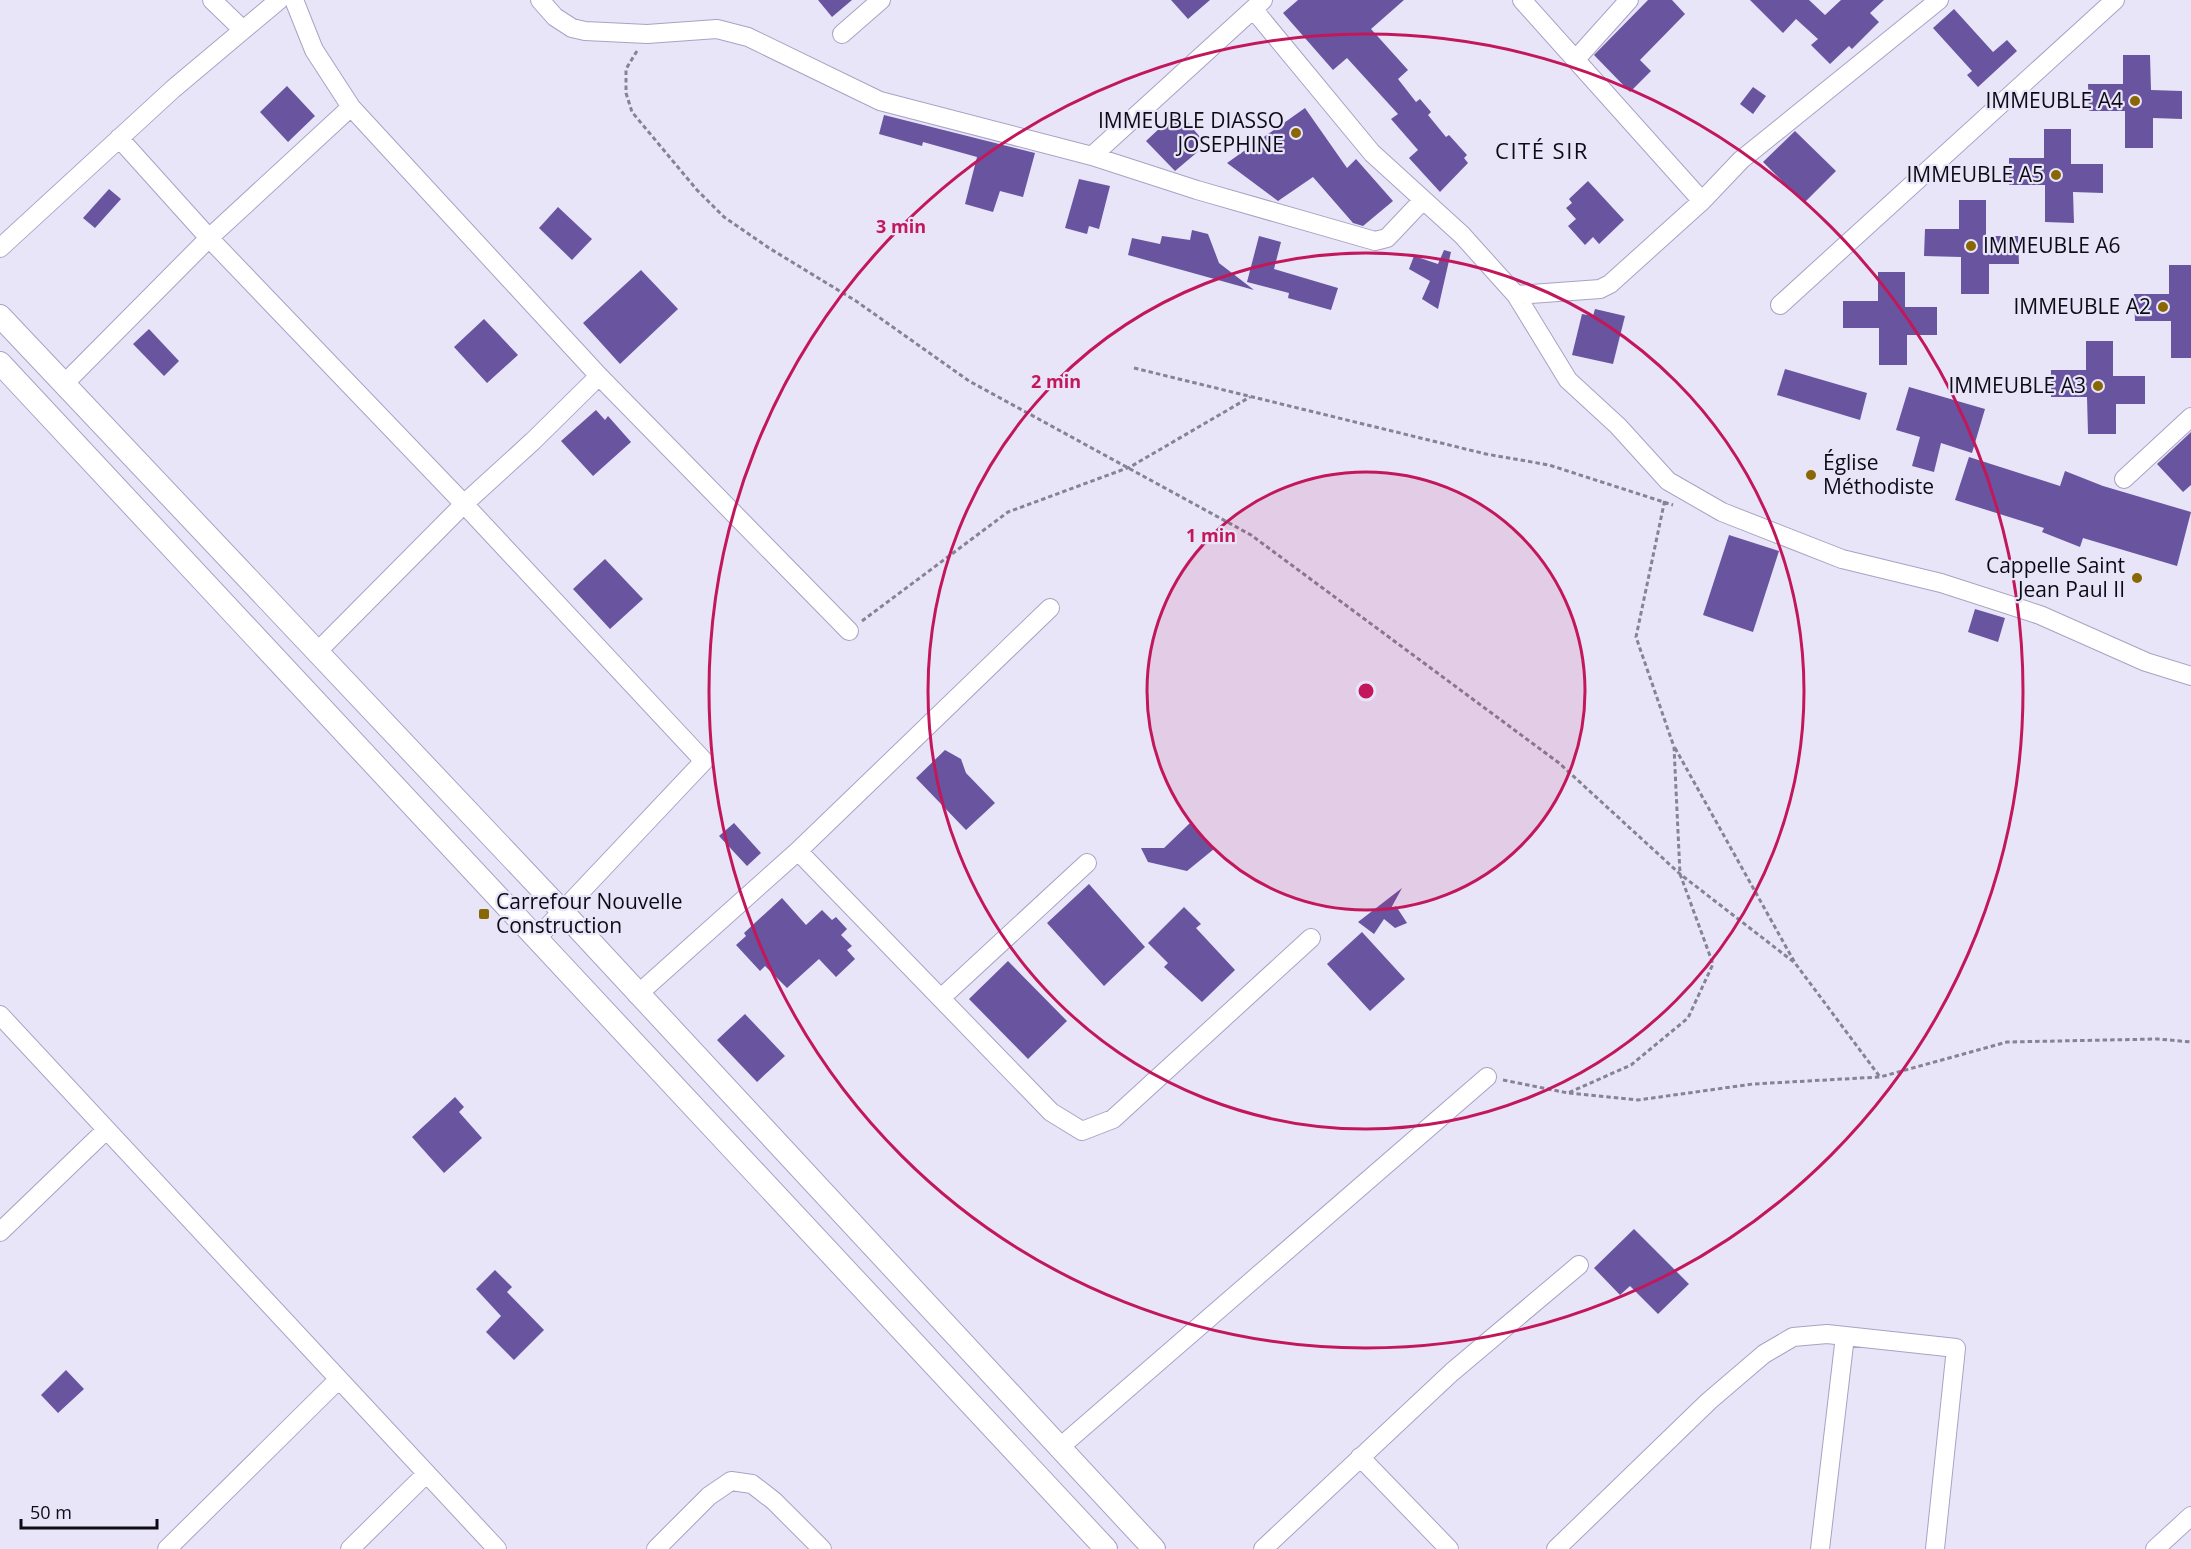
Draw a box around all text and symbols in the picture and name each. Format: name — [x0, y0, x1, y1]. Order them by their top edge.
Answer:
place label: IMMEUBLE A4 — [1985, 86, 2123, 114]
marker: IMMEUBLE A4 — [2128, 94, 2142, 108]
place label: IMMEUBLE DIASSO JOSEPHINE — [1098, 106, 1284, 158]
marker: IMMEUBLE DIASSO JOSEPHINE — [1289, 126, 1303, 140]
district label: CITÉ SIR — [1495, 135, 1589, 165]
place label: IMMEUBLE A5 — [1906, 160, 2044, 188]
marker: IMMEUBLE A5 — [2049, 168, 2063, 182]
text: 3 min — [876, 214, 926, 238]
place label: IMMEUBLE A6 — [1983, 231, 2121, 259]
marker: IMMEUBLE A6 — [1964, 239, 1978, 253]
place label: IMMEUBLE A2 — [2013, 292, 2151, 320]
marker: IMMEUBLE A2 — [2156, 300, 2170, 314]
text: 2 min — [1031, 369, 1081, 393]
place label: IMMEUBLE A3 — [1948, 371, 2086, 399]
marker: IMMEUBLE A3 — [2091, 379, 2105, 393]
place label: Église Méthodiste — [1823, 448, 1934, 500]
marker: Église Méthodiste — [1804, 468, 1818, 482]
text: 1 min — [1186, 523, 1236, 547]
place label: Cappelle Saint Jean Paul II — [1986, 551, 2125, 603]
marker: Cappelle Saint Jean Paul II — [2130, 571, 2144, 585]
centre of rings — [1356, 681, 1376, 701]
place label: Carrefour Nouvelle Construction — [496, 887, 682, 939]
marker: Carrefour Nouvelle Construction — [477, 907, 491, 921]
scale bar — [21, 1492, 158, 1530]
text: 50 m — [30, 1500, 72, 1524]

